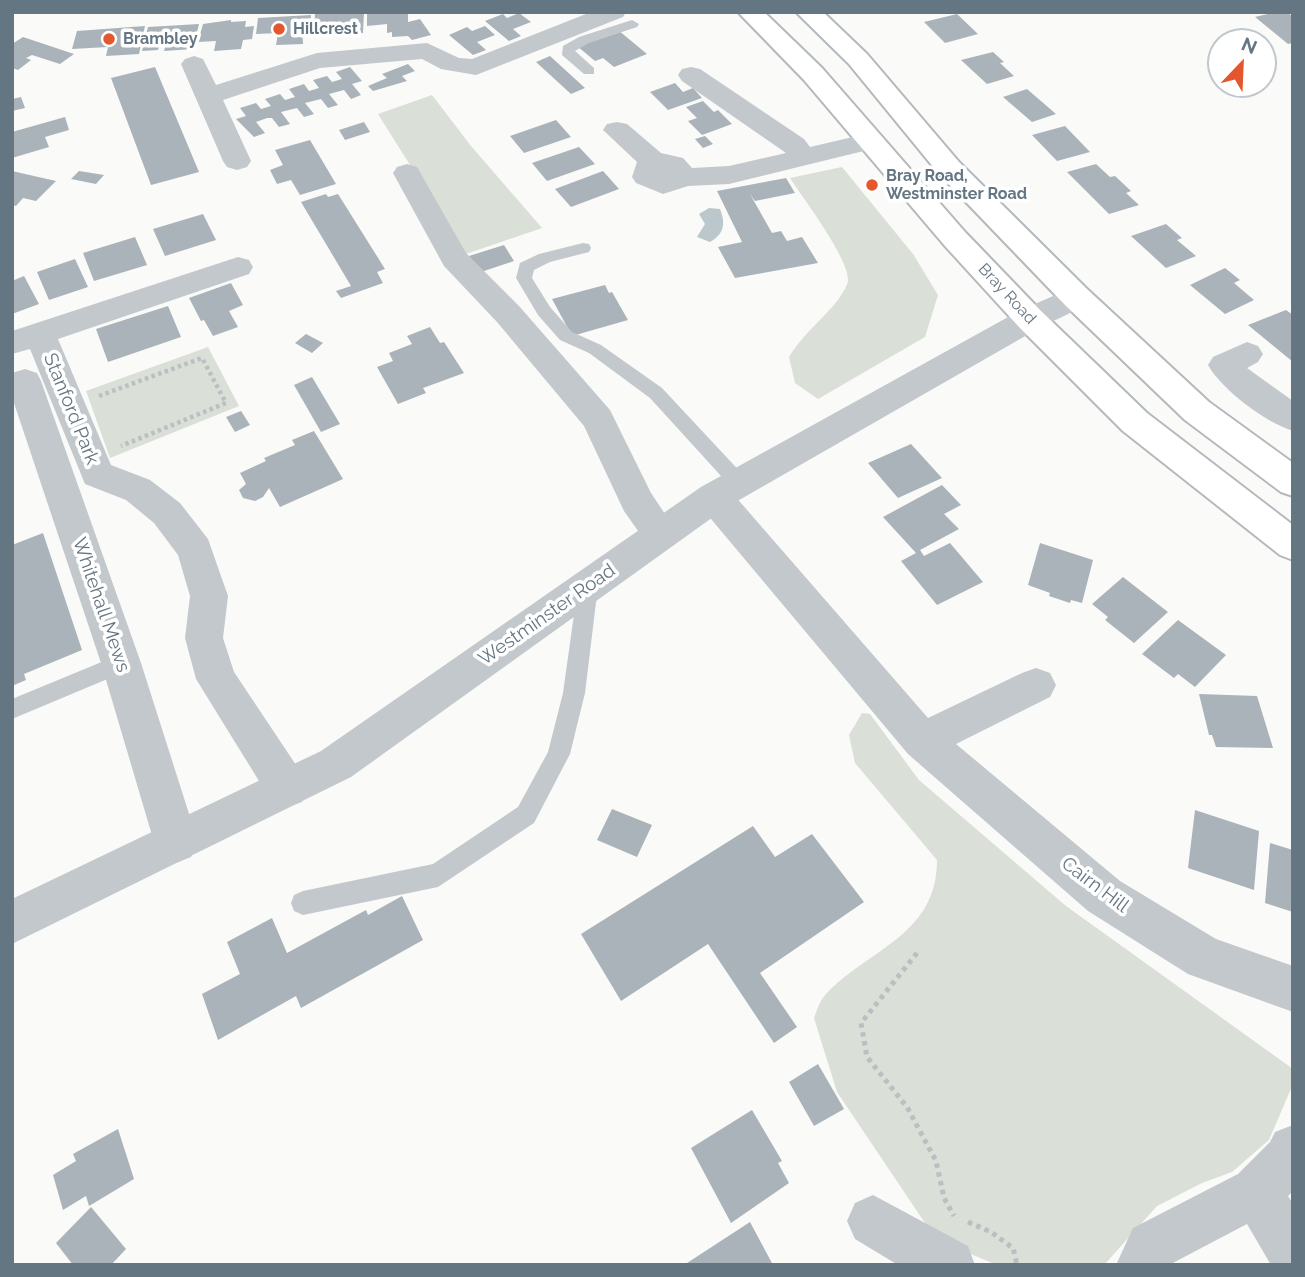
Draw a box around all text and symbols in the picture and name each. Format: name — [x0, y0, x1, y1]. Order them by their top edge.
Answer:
place label: Hillcrest — [293, 19, 358, 39]
marker: Hillcrest — [271, 21, 287, 37]
north arrow — [1207, 28, 1277, 98]
place label: Brambley — [123, 29, 197, 49]
marker: Brambley — [101, 31, 117, 47]
text: N — [1238, 33, 1260, 58]
place label: Bray Road, Westminster Road — [886, 166, 1027, 204]
marker: Bray Road, Westminster Road — [864, 177, 880, 193]
street label: Bray Road — [974, 260, 1040, 328]
street label: Stanford Park — [38, 350, 104, 468]
street label: Whitehall Mews — [67, 535, 135, 675]
street label: Westminster Road — [474, 559, 620, 671]
street label: Cairn Hill — [1057, 852, 1133, 918]

